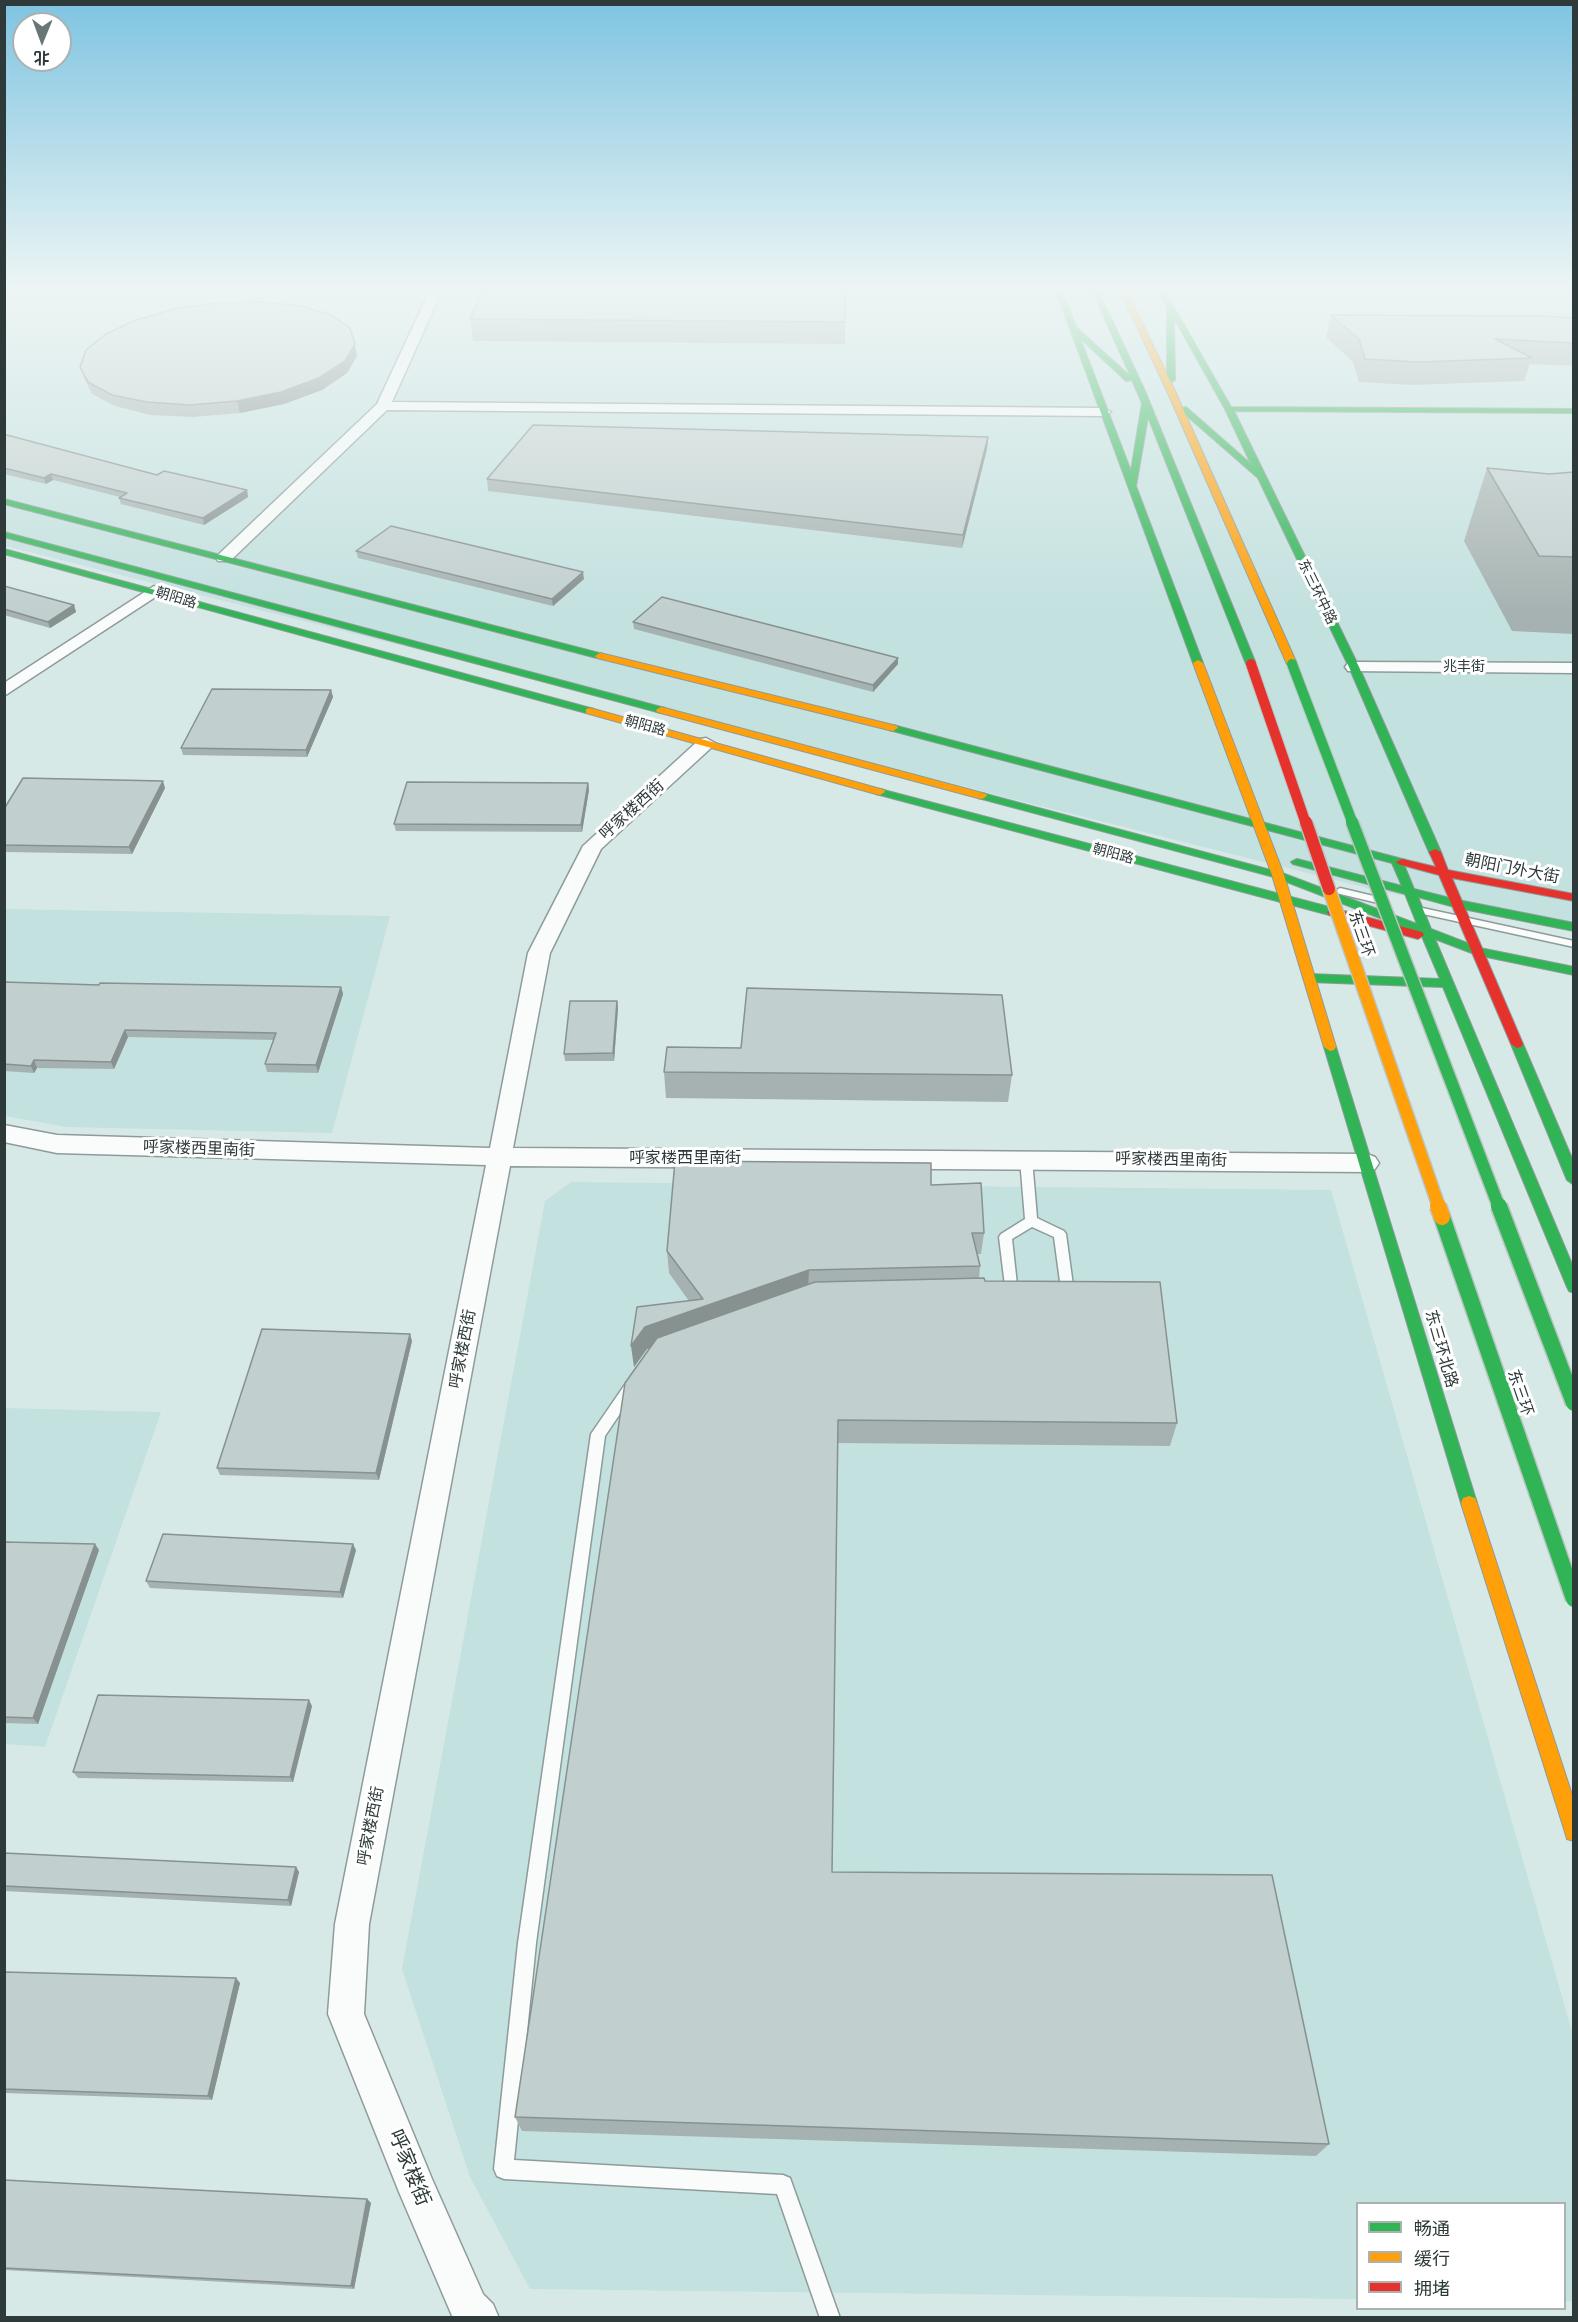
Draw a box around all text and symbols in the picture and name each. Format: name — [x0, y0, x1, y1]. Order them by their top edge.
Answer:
north arrow — [12, 12, 72, 72]
text: 北 — [34, 48, 50, 68]
street label: 东三环中路 — [1294, 557, 1340, 627]
street label: 朝阳路 — [153, 584, 199, 612]
street label: 兆丰街 — [1443, 659, 1485, 675]
street label: 朝阳路 — [623, 712, 667, 740]
street label: 呼家楼西街 — [596, 776, 668, 844]
street label: 朝阳路 — [1091, 840, 1135, 868]
street label: 朝阳门外大街 — [1463, 850, 1561, 888]
street label: 东三环 — [1344, 908, 1378, 960]
street label: 呼家楼西里南街 — [143, 1137, 255, 1161]
street label: 呼家楼西里南街 — [629, 1148, 741, 1168]
street label: 呼家楼西里南街 — [1115, 1149, 1227, 1171]
street label: 呼家楼西街 — [446, 1308, 480, 1390]
street label: 东三环北路 — [1421, 1308, 1461, 1390]
street label: 东三环 — [1503, 1367, 1537, 1419]
street label: 呼家楼西街 — [354, 1785, 388, 1867]
street label: 呼家楼街 — [383, 2126, 435, 2210]
legend — [1356, 2202, 1566, 2310]
text: 畅通 — [1414, 2217, 1450, 2240]
text: 缓行 — [1414, 2247, 1450, 2270]
text: 拥堵 — [1414, 2277, 1450, 2300]

